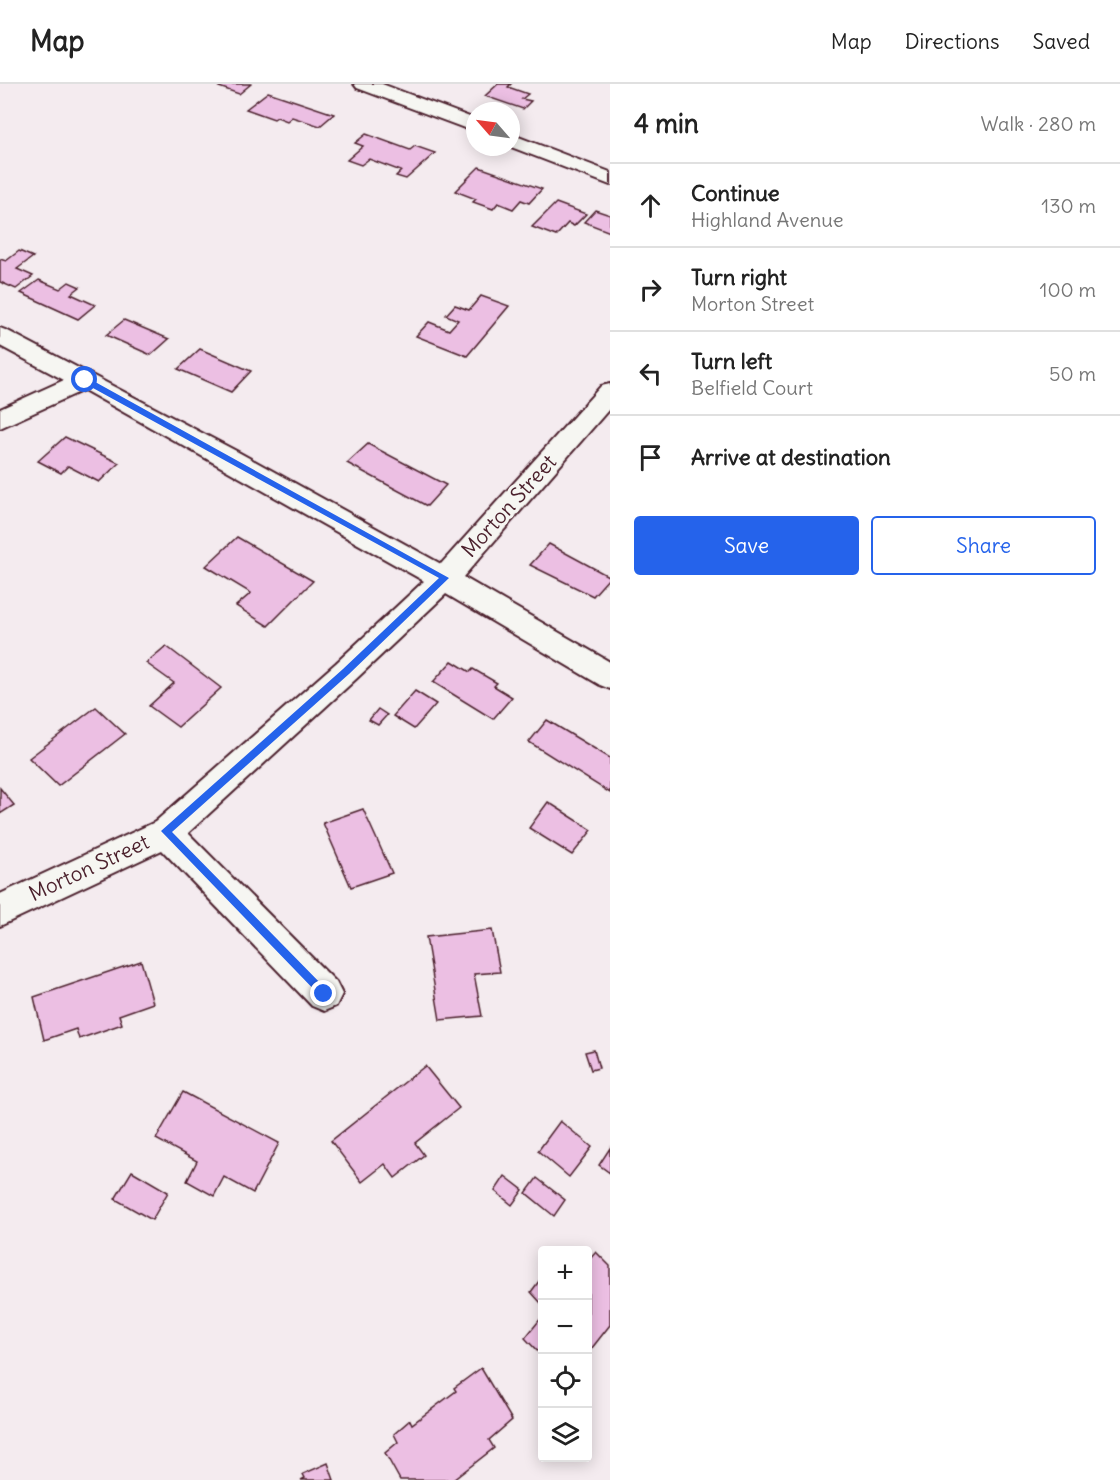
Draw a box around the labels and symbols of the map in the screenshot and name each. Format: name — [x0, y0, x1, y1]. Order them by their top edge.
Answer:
north arrow — [466, 102, 520, 156]
route start — [71, 366, 97, 392]
street label: Morton Street — [455, 449, 562, 563]
street label: Morton Street — [24, 828, 153, 907]
route end — [310, 980, 336, 1006]

